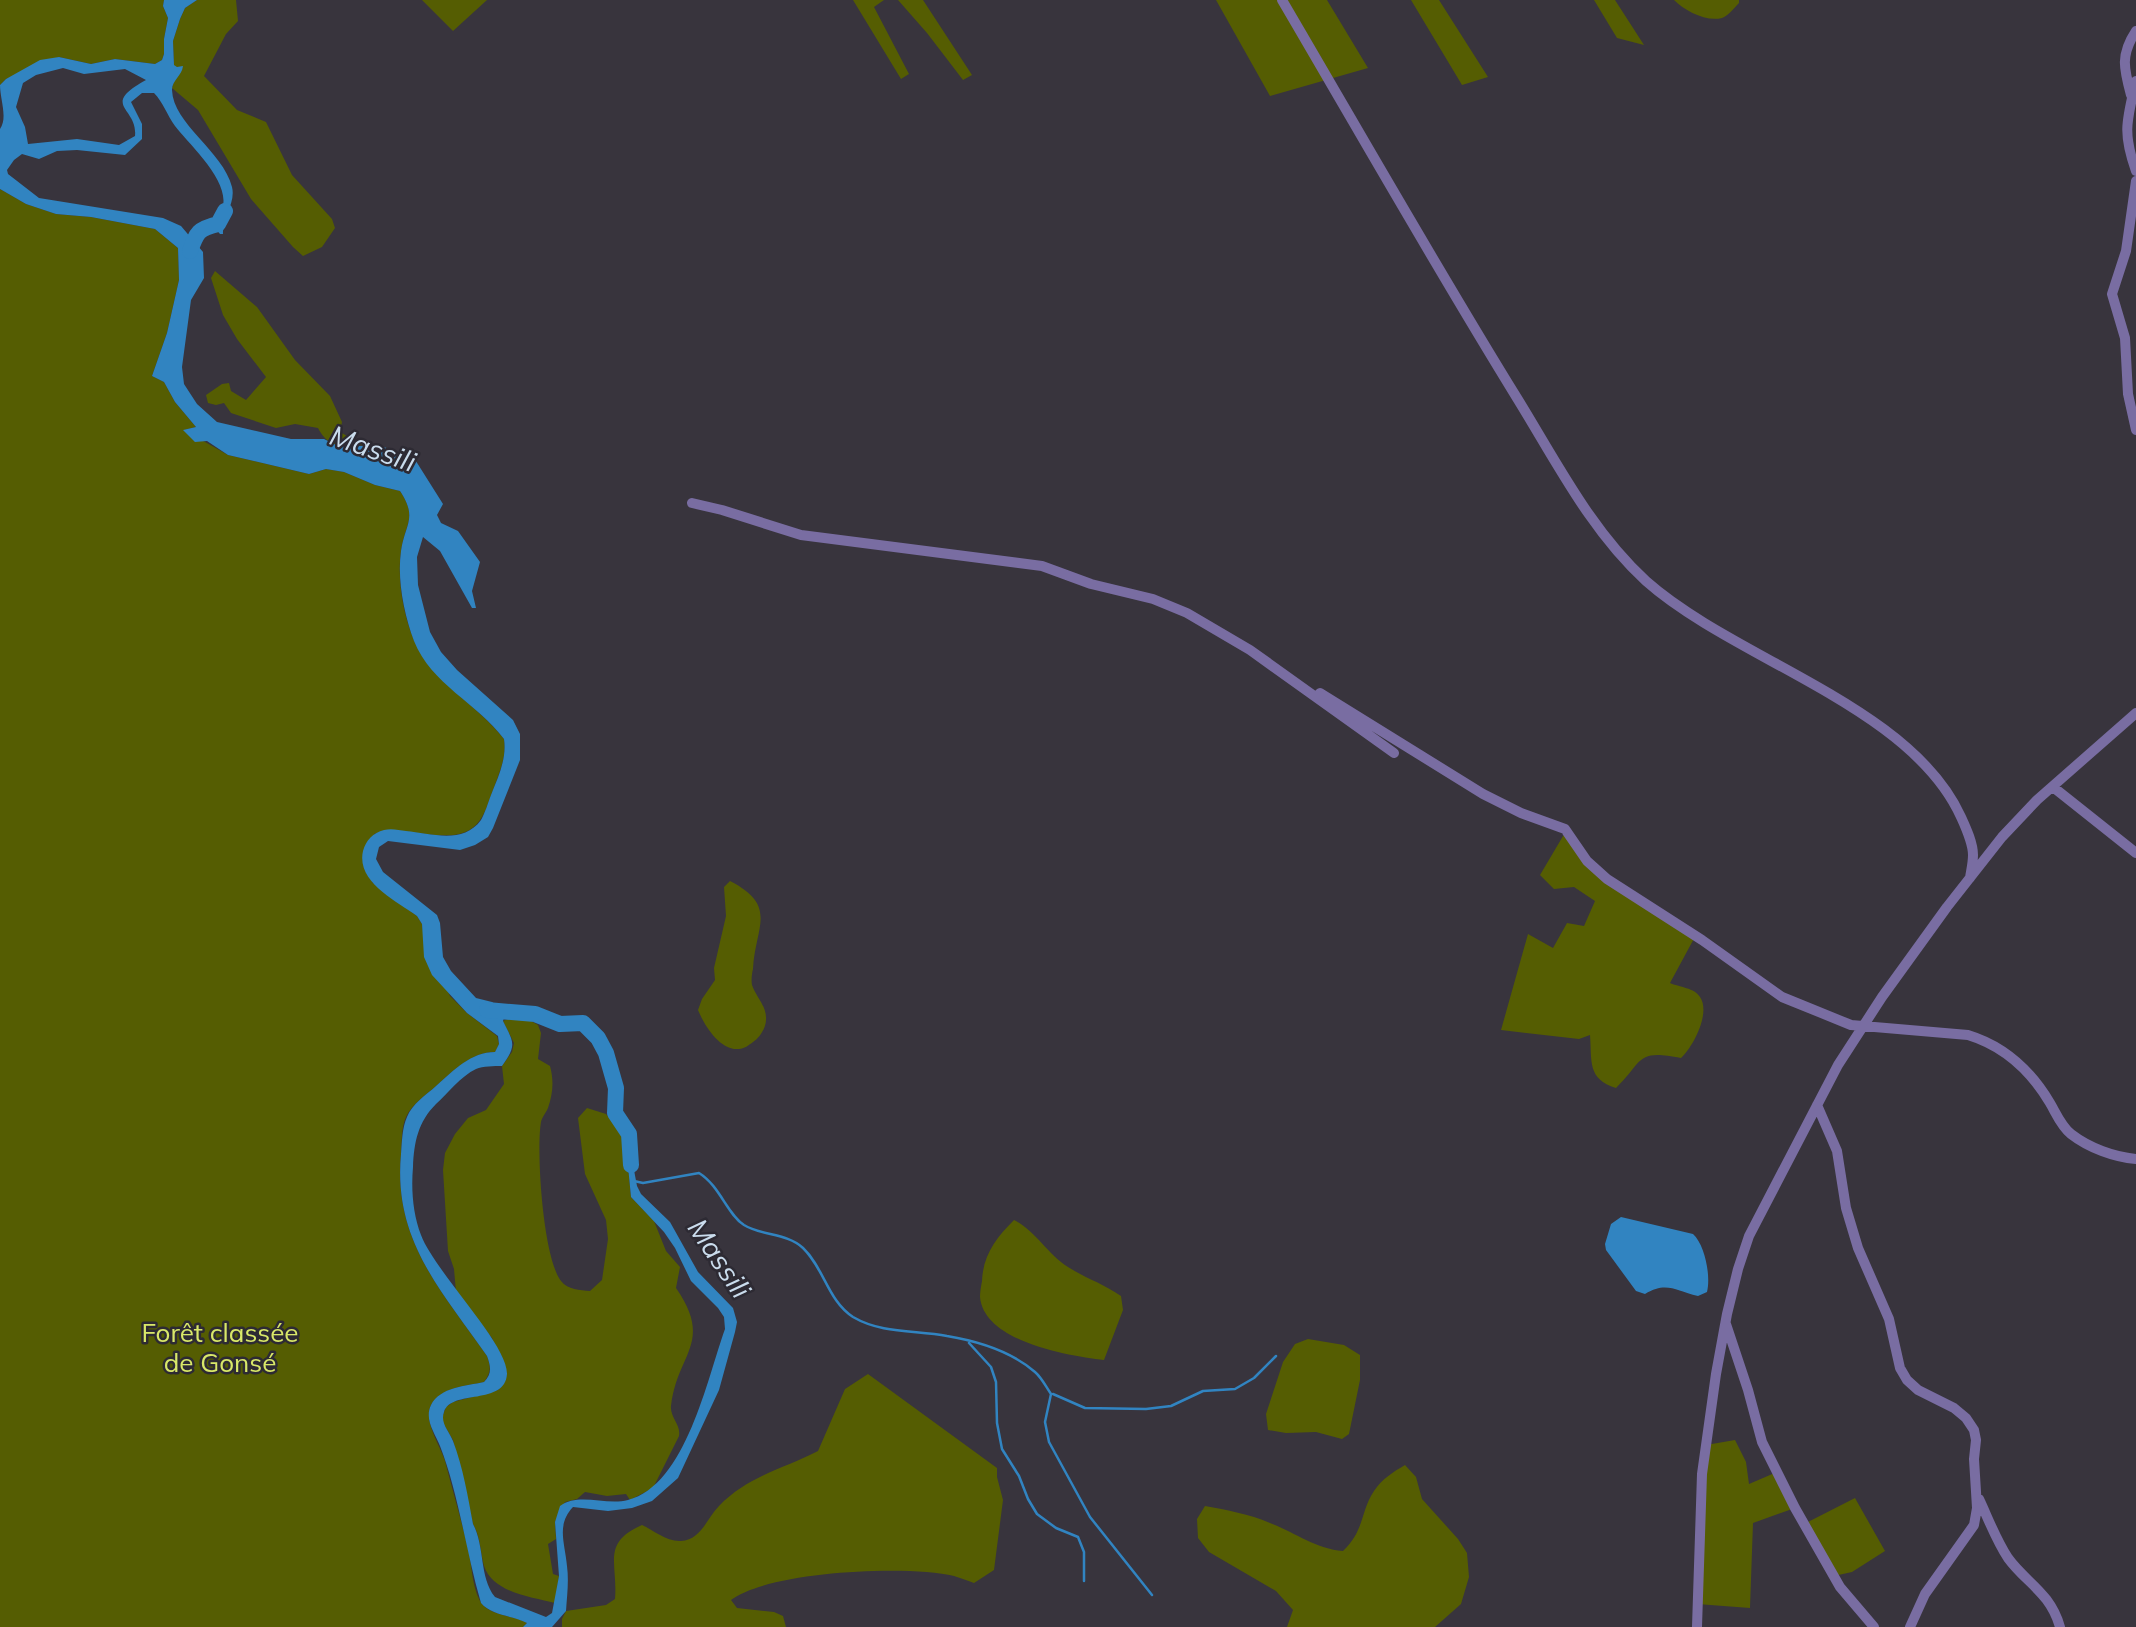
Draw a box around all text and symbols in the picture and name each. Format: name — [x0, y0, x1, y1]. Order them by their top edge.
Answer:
water label: Massili — [325, 417, 421, 479]
water label: Massili — [681, 1211, 759, 1305]
park label: Forêt classée de Gonsé — [142, 1316, 299, 1379]

